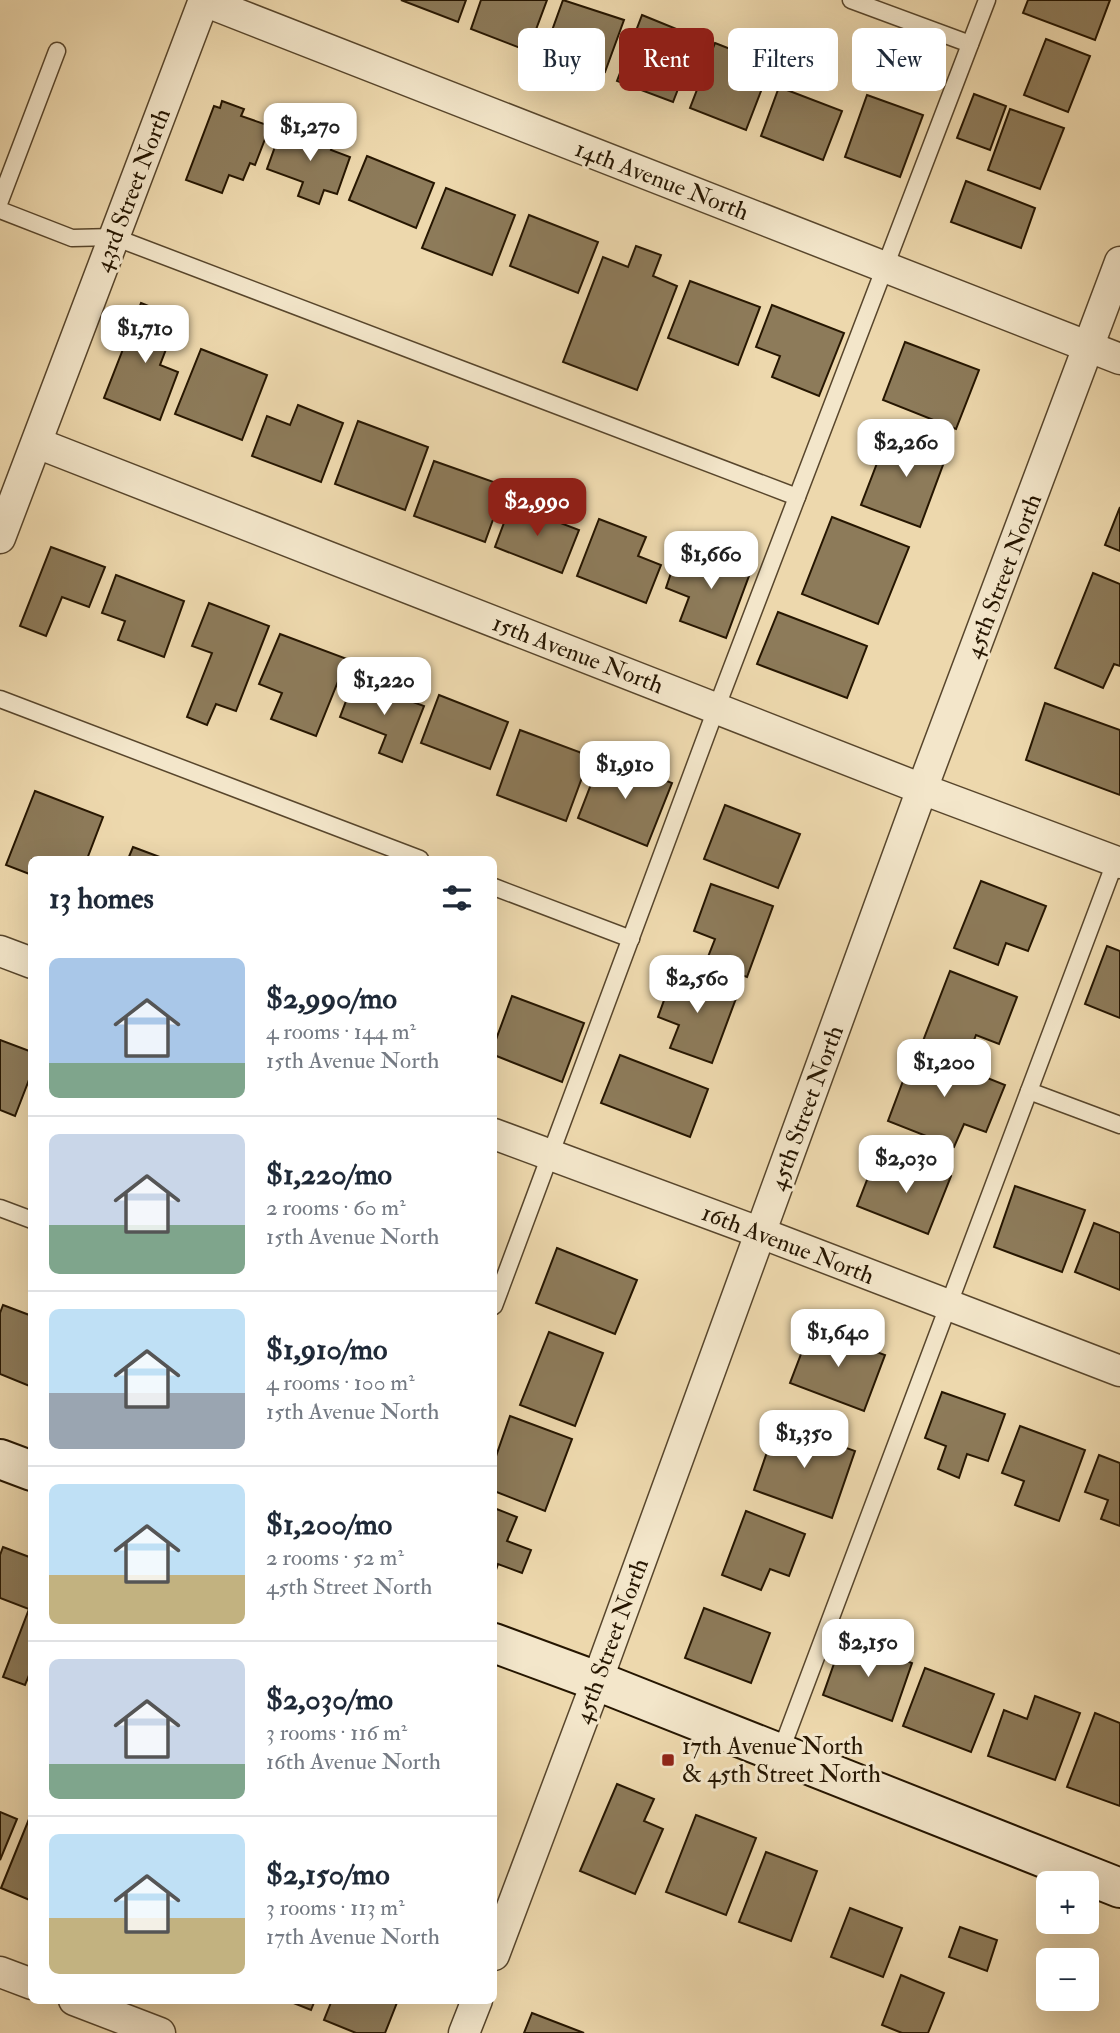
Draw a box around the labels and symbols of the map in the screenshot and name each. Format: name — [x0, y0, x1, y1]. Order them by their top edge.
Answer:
street label: 43rd Street North — [87, 104, 178, 276]
pin: $1,270 — [253, 104, 367, 163]
street label: 14th Avenue North — [571, 133, 753, 228]
pin: $1,710 — [88, 306, 202, 365]
pin: $2,260 — [849, 420, 963, 479]
pin: $2,990 — [480, 478, 594, 538]
street label: 45th Street North — [958, 489, 1049, 663]
pin: $1,660 — [654, 532, 768, 591]
street label: 15th Avenue North — [488, 608, 668, 701]
pin: $1,220 — [327, 658, 441, 717]
pin: $1,910 — [568, 742, 682, 801]
pin: $2,560 — [640, 956, 754, 1015]
street label: 45th Street North — [762, 1021, 851, 1195]
pin: $1,200 — [887, 1040, 1001, 1099]
pin: $2,030 — [849, 1136, 963, 1195]
street label: 16th Avenue North — [697, 1197, 879, 1292]
pin: $1,640 — [781, 1310, 895, 1369]
pin: $1,350 — [747, 1410, 861, 1470]
street label: 45th Street North — [567, 1554, 656, 1728]
pin: $2,150 — [811, 1620, 925, 1679]
place label: 17th Avenue North & 45th Street North — [682, 1731, 881, 1790]
marker: 17th Avenue North & 45th Street North — [660, 1752, 676, 1768]

